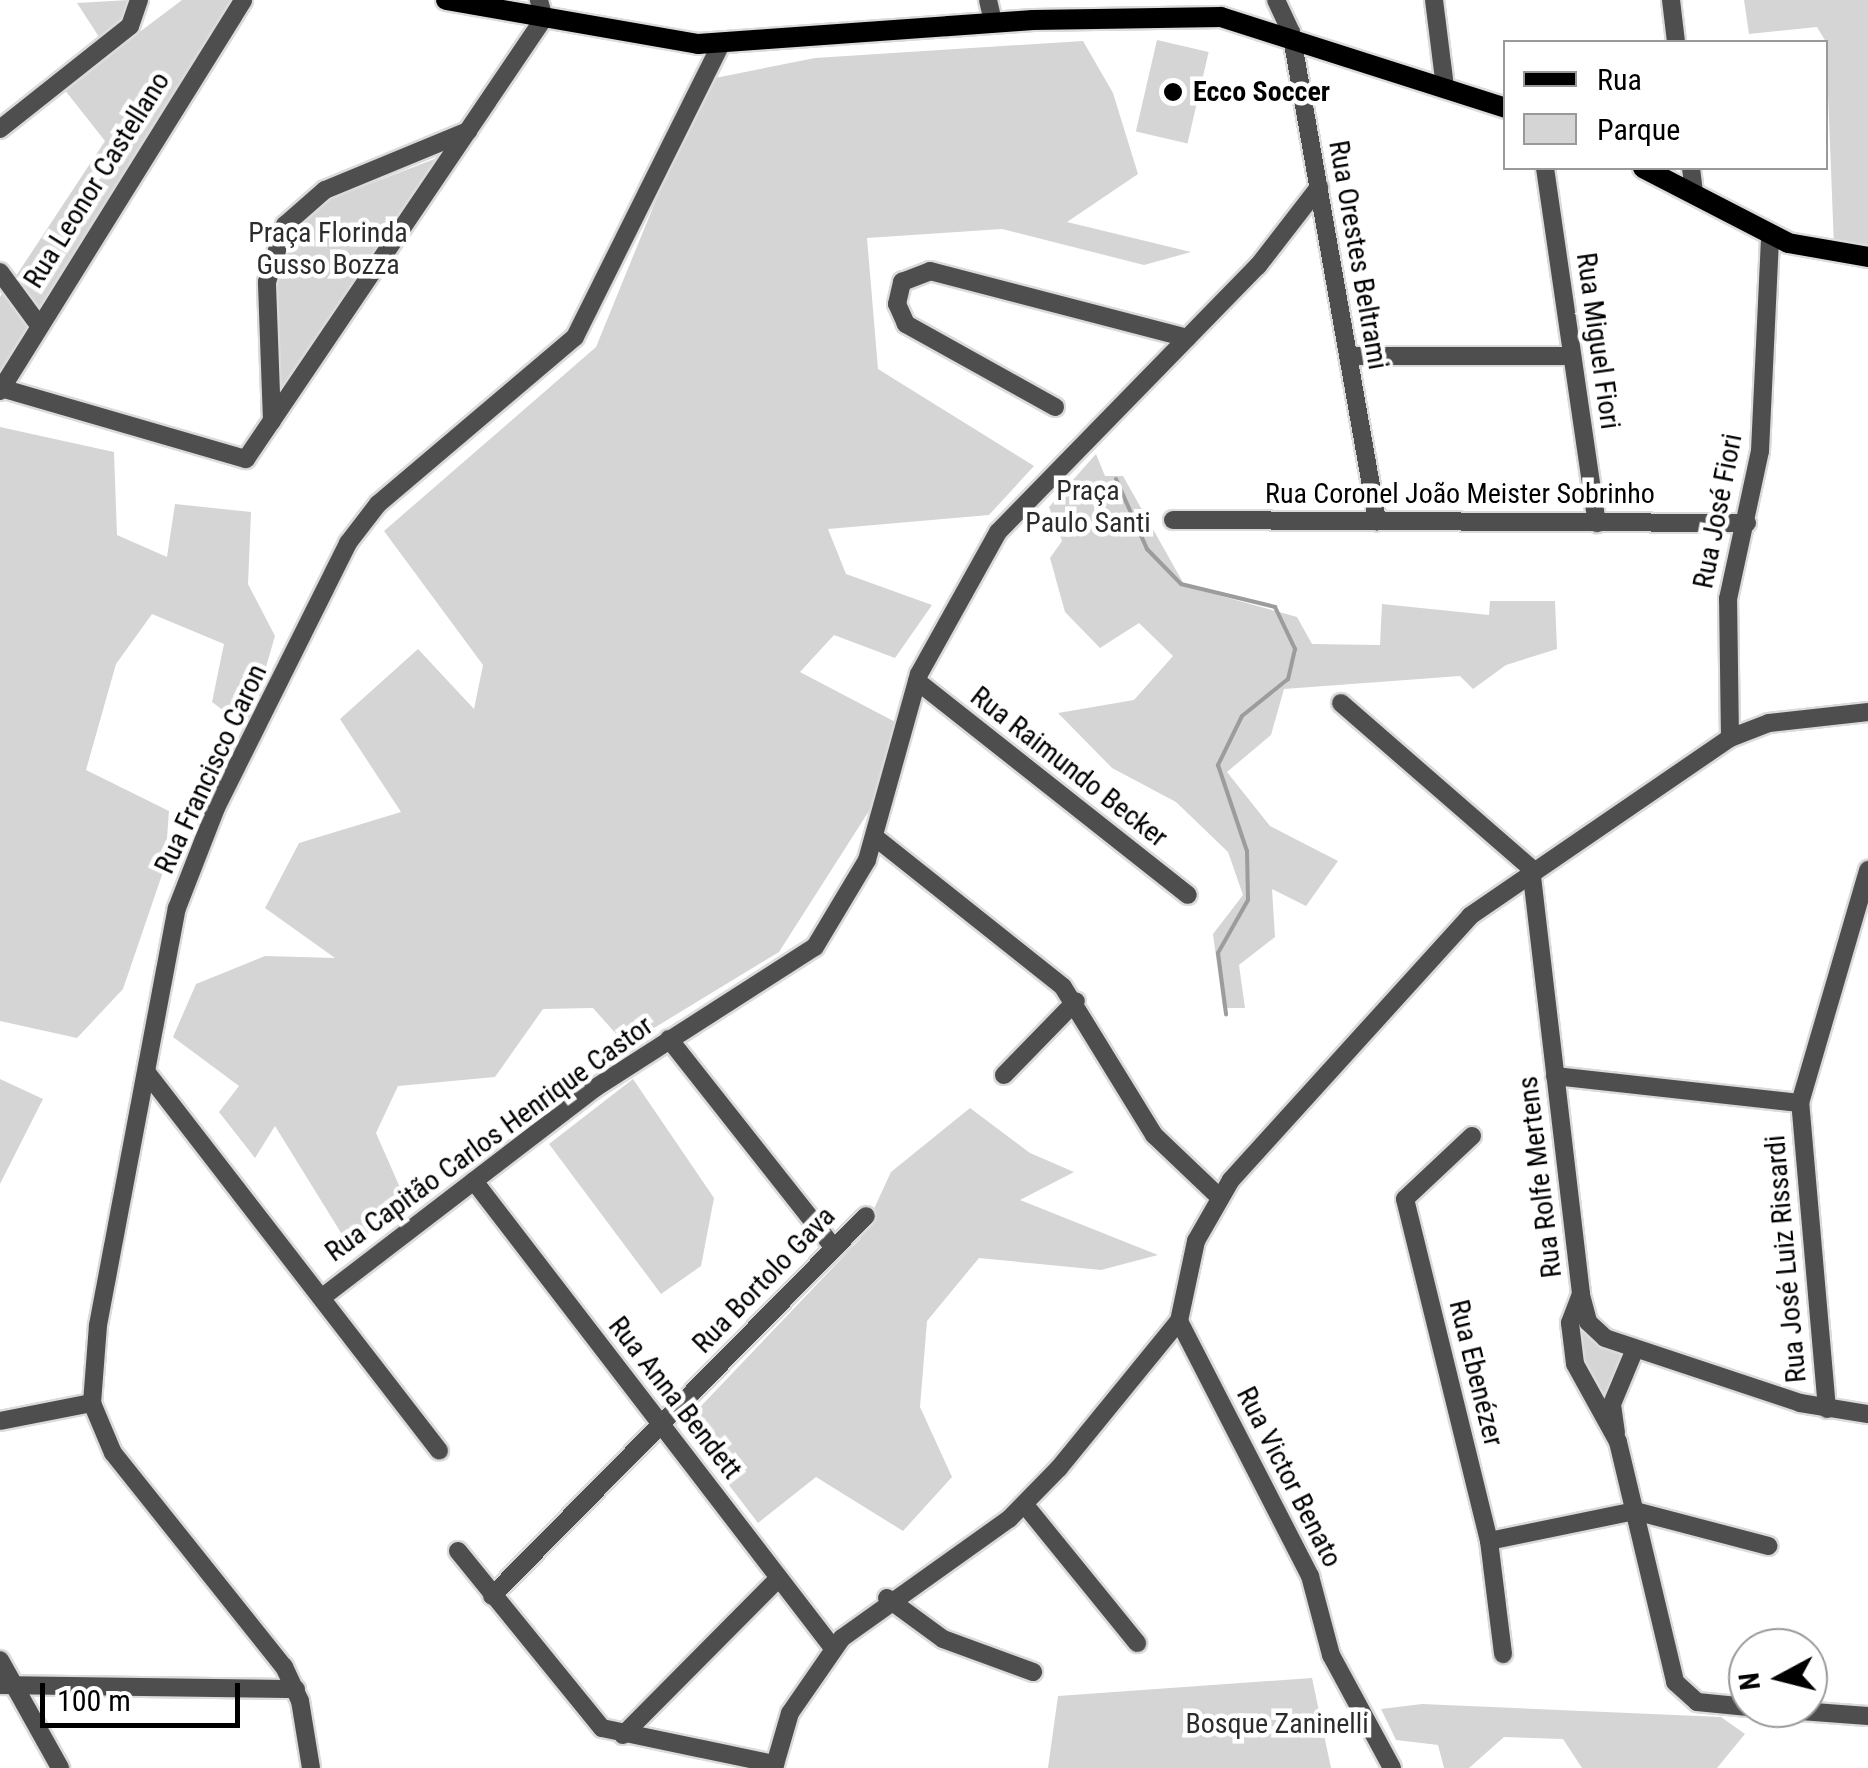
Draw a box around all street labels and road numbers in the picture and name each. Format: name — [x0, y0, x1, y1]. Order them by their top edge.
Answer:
street label: Rua Leonor Castellano — [17, 66, 177, 294]
street label: Rua Orestes Beltrami — [1321, 138, 1395, 372]
street label: Rua Miguel Fiori — [1569, 251, 1627, 431]
street label: Rua José Fiori — [1687, 431, 1749, 591]
street label: Rua Coronel João Meister Sobrinho — [1265, 477, 1655, 511]
street label: Rua Francisco Caron — [148, 659, 274, 879]
street label: Rua Raimundo Becker — [964, 680, 1174, 854]
street label: Rua Capitão Carlos Henrique Castor — [319, 1009, 659, 1269]
street label: Rua Rolfe Mertens — [1511, 1074, 1569, 1280]
street label: Rua José Luiz Rissardi — [1758, 1134, 1814, 1384]
street label: Rua Bortolo Gava — [686, 1200, 842, 1360]
street label: Rua Ebenézer — [1442, 1296, 1510, 1450]
street label: Rua Anna Bendett — [601, 1310, 749, 1486]
street label: Rua Victor Benato — [1229, 1381, 1349, 1573]

